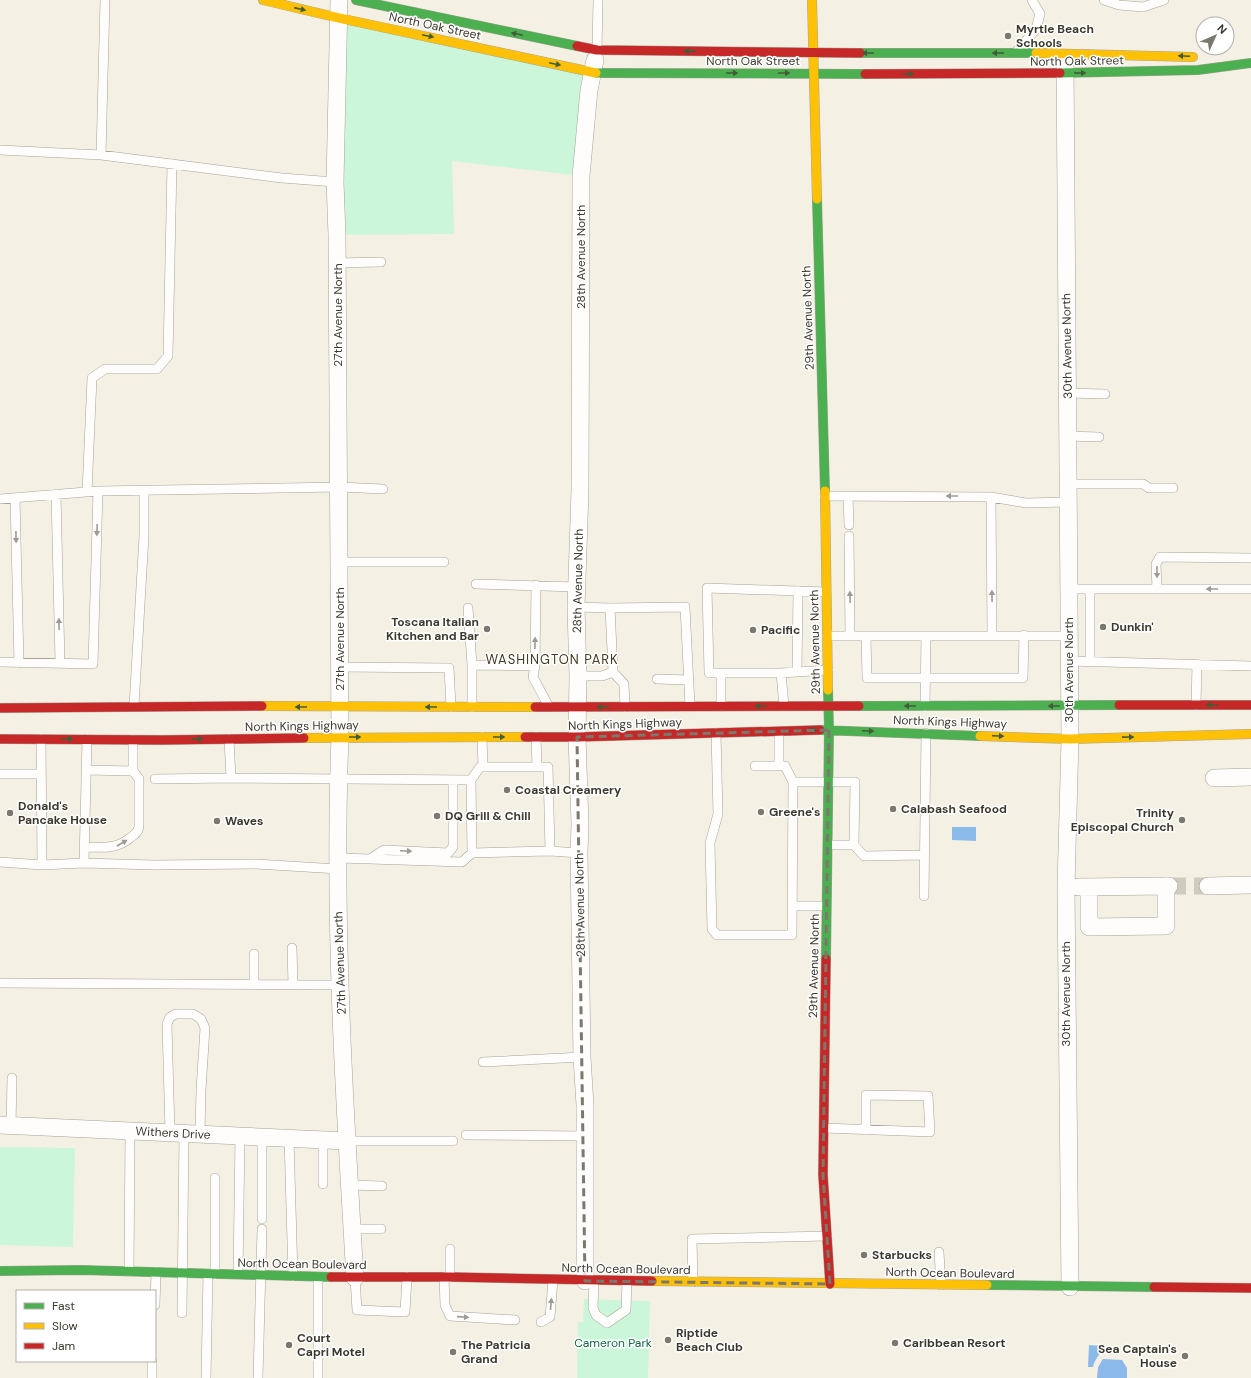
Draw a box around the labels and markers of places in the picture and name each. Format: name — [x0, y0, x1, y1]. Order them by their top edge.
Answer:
place label: Myrtle Beach Schools — [1016, 21, 1094, 51]
marker: Myrtle Beach Schools — [1003, 31, 1013, 41]
place label: Toscana Italian Kitchen and Bar — [386, 614, 479, 644]
place label: Dunkin' — [1111, 619, 1154, 635]
place label: Pacific — [761, 622, 800, 638]
marker: Dunkin' — [1098, 622, 1108, 632]
marker: Toscana Italian Kitchen and Bar — [482, 624, 492, 634]
marker: Pacific — [748, 625, 758, 635]
place label: Coastal Creamery — [515, 782, 622, 798]
marker: Coastal Creamery — [502, 785, 512, 795]
place label: Donald's Pancake House — [18, 798, 107, 828]
place label: Calabash Seafood — [901, 801, 1007, 817]
place label: Greene's — [769, 804, 820, 820]
marker: Calabash Seafood — [888, 804, 898, 814]
place label: Trinity Episcopal Church — [1071, 805, 1175, 835]
marker: Greene's — [756, 807, 766, 817]
marker: Donald's Pancake House — [5, 808, 15, 818]
place label: DQ Grill & Chill — [445, 808, 531, 824]
marker: DQ Grill & Chill — [432, 811, 442, 821]
place label: Waves — [225, 813, 263, 829]
marker: Trinity Episcopal Church — [1177, 815, 1187, 825]
marker: Waves — [212, 816, 222, 826]
place label: Starbucks — [872, 1247, 932, 1263]
marker: Starbucks — [859, 1250, 869, 1260]
place label: Riptide Beach Club — [676, 1325, 743, 1355]
place label: Court Capri Motel — [297, 1330, 365, 1360]
marker: Riptide Beach Club — [663, 1335, 673, 1345]
place label: Caribbean Resort — [903, 1335, 1006, 1351]
place label: The Patricia Grand — [461, 1337, 531, 1367]
marker: Caribbean Resort — [890, 1338, 900, 1348]
marker: Court Capri Motel — [284, 1340, 294, 1350]
place label: Sea Captain's House — [1098, 1341, 1177, 1371]
marker: The Patricia Grand — [448, 1347, 458, 1357]
marker: Sea Captain's House — [1180, 1351, 1190, 1361]

